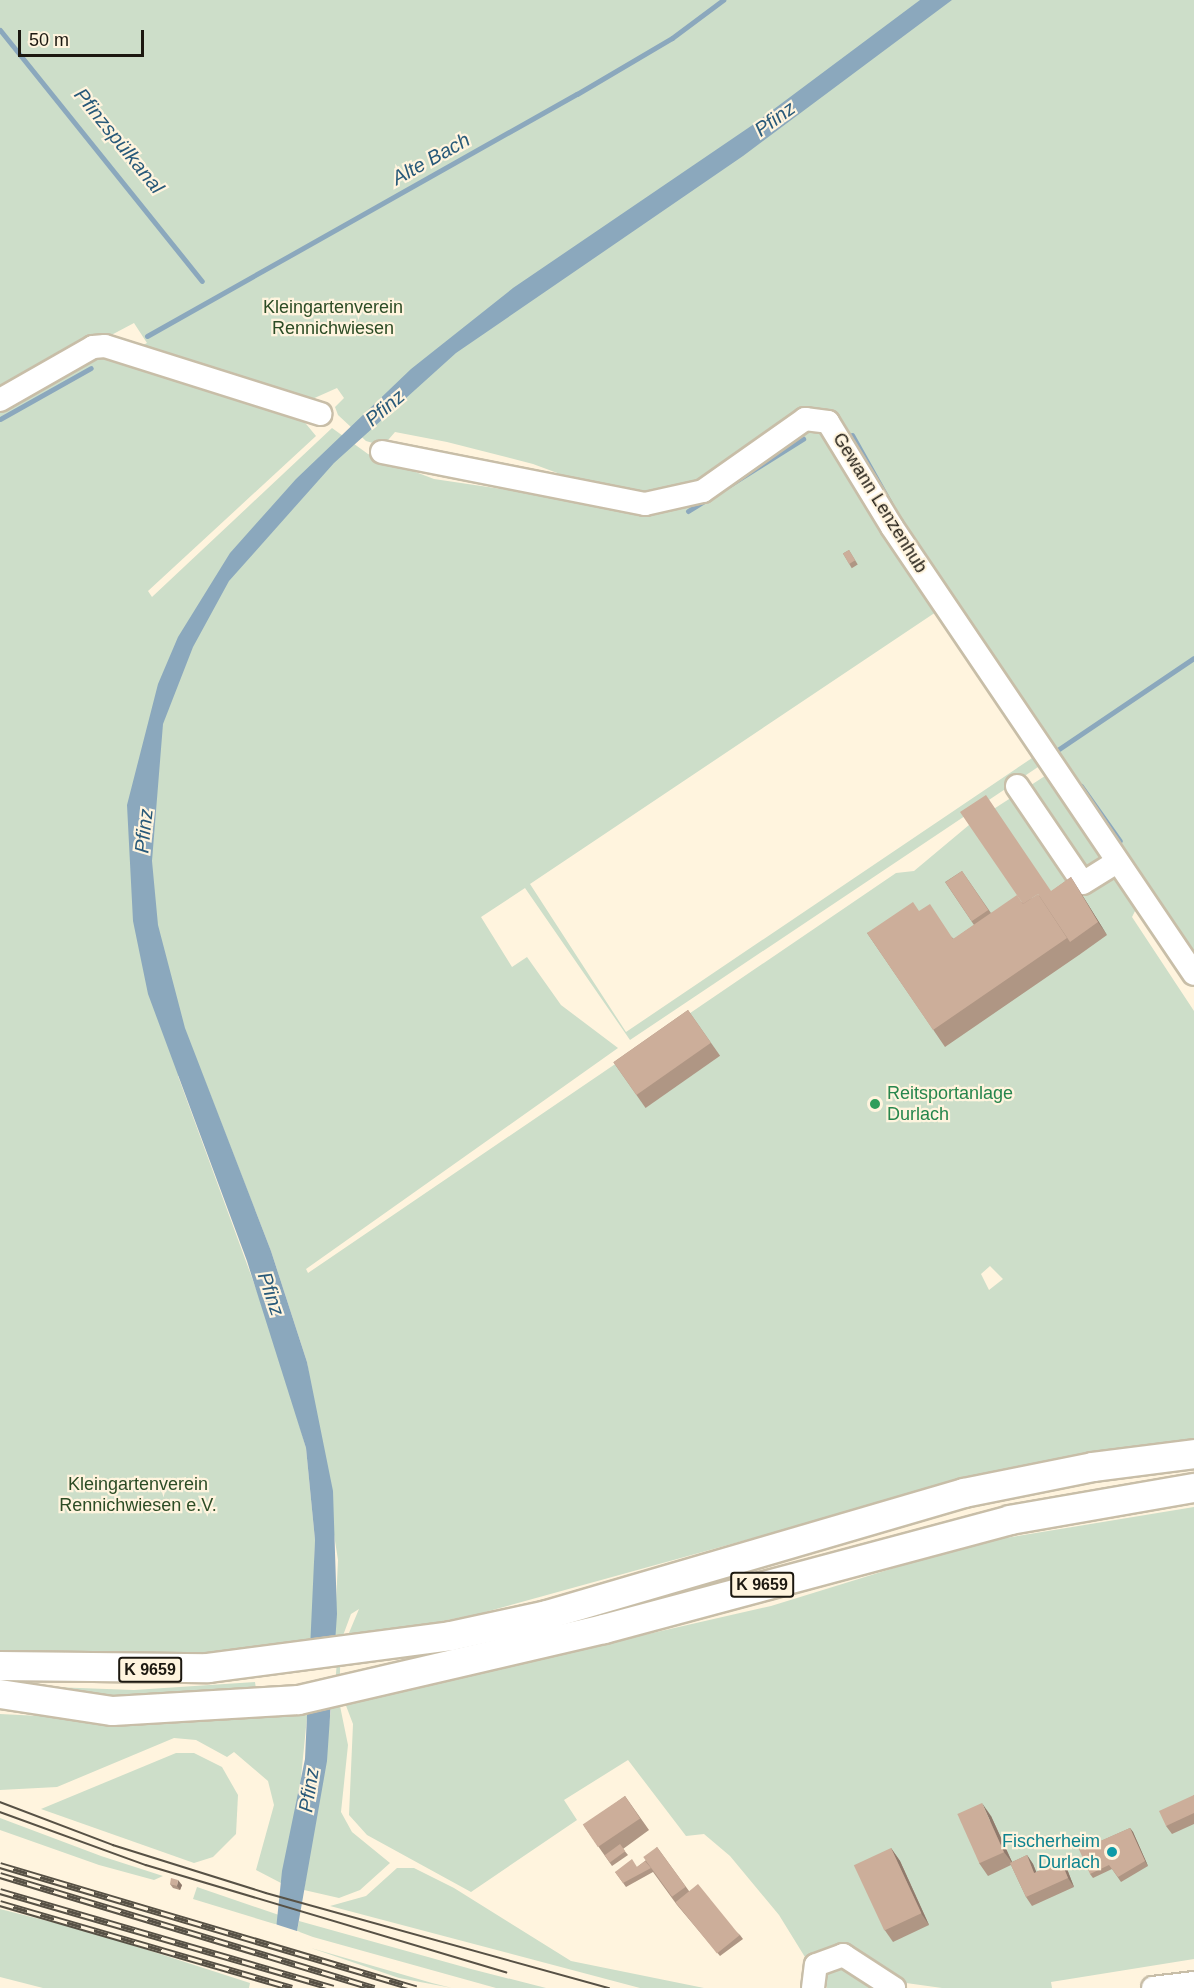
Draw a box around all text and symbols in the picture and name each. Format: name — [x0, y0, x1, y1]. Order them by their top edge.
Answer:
scale bar — [21, 18, 147, 56]
text: 50 m — [29, 30, 69, 50]
water label: Pfinzspülkanal — [69, 83, 169, 199]
water label: Pfinz — [750, 96, 800, 142]
water label: Alte Bach — [388, 128, 474, 190]
park label: Kleingartenverein Rennichwiesen — [263, 297, 403, 340]
water label: Pfinz — [360, 385, 410, 431]
street label: Gewann Lenzenhub — [828, 429, 932, 577]
water label: Pfinz — [130, 808, 158, 854]
place label: Reitsportanlage Durlach — [887, 1083, 1013, 1126]
marker: Reitsportanlage Durlach — [868, 1097, 882, 1111]
water label: Pfinz — [252, 1269, 290, 1319]
park label: Kleingartenverein Rennichwiesen e.V. — [59, 1474, 217, 1516]
road number: K 9659 — [729, 1572, 795, 1598]
road number: K 9659 — [117, 1657, 183, 1683]
water label: Pfinz — [294, 1766, 324, 1814]
place label: Fischerheim Durlach — [1002, 1831, 1100, 1874]
marker: Fischerheim Durlach — [1105, 1845, 1119, 1859]

